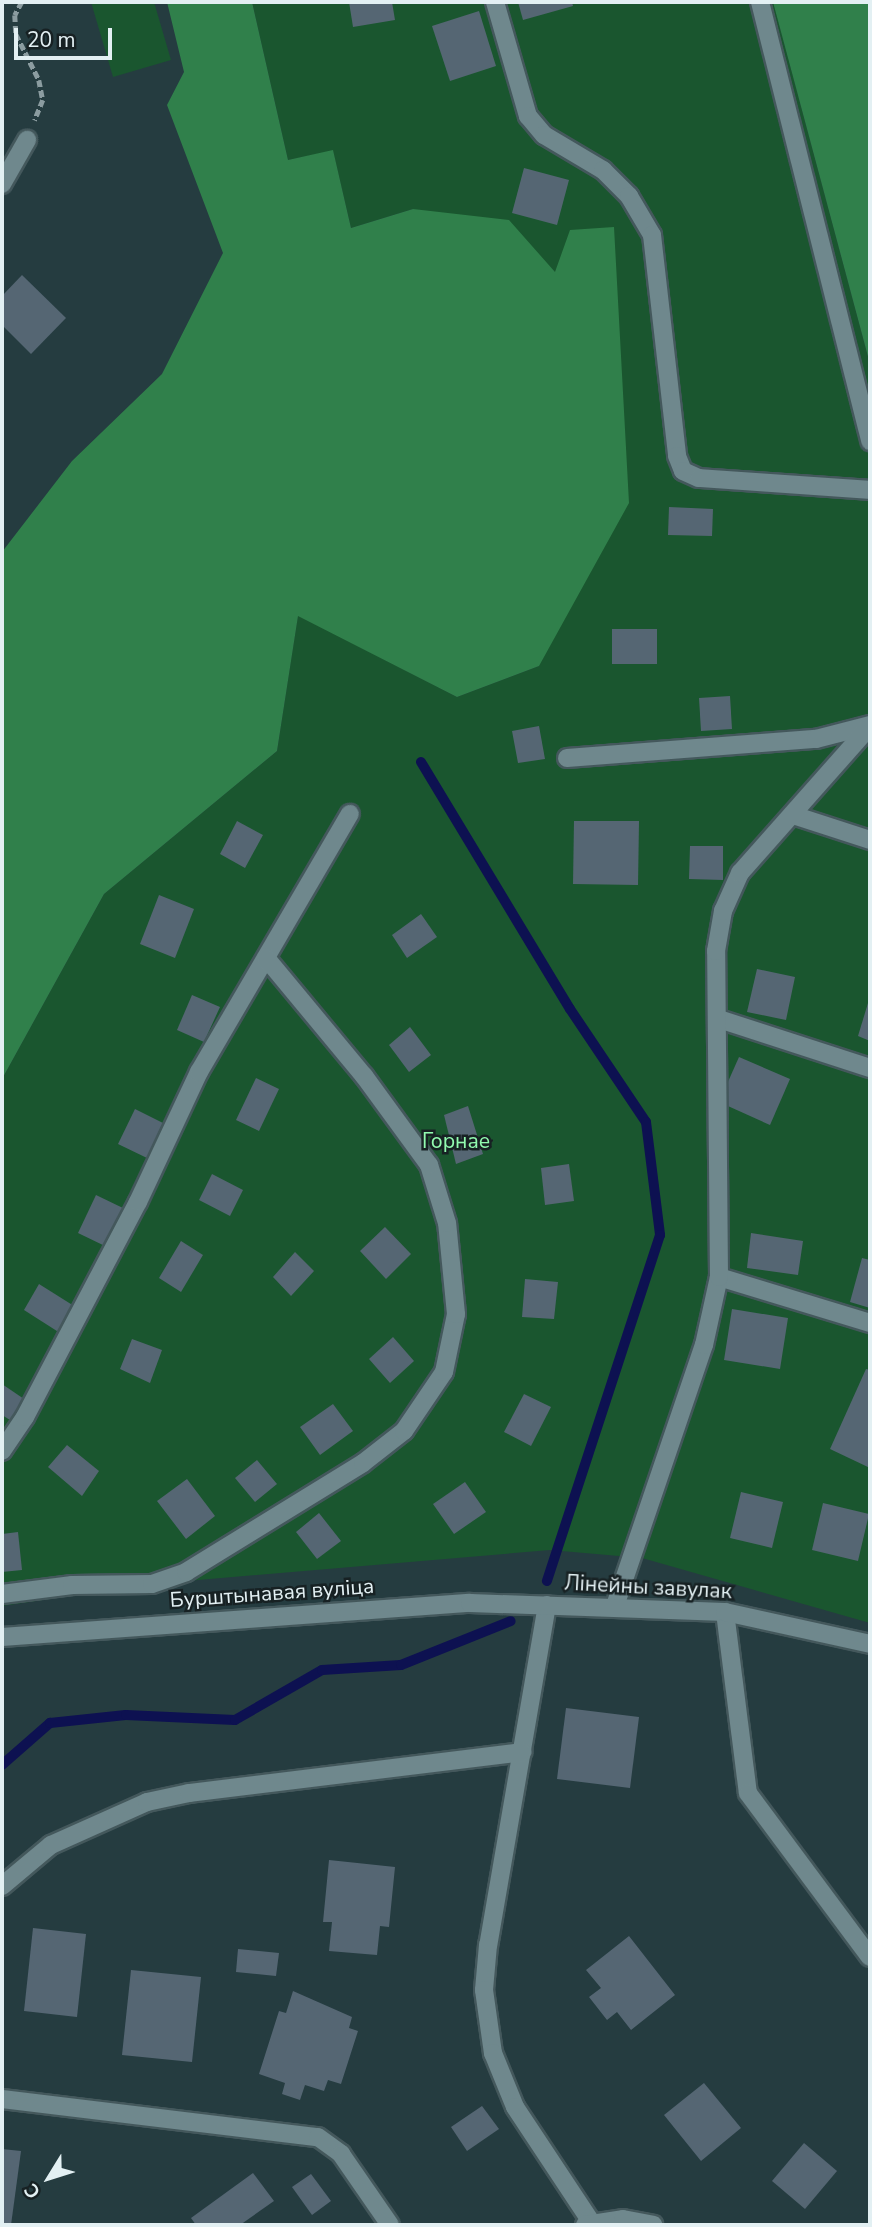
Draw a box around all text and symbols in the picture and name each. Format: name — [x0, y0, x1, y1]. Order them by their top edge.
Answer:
scale bar — [18, 14, 116, 58]
text: 20 m — [27, 26, 76, 54]
park label: Горнае — [422, 1128, 490, 1154]
street label: Лінейны завулак — [564, 1570, 732, 1604]
street label: Бурштынавая вуліца — [169, 1573, 375, 1613]
north arrow — [14, 2143, 84, 2213]
text: С — [18, 2178, 47, 2204]

